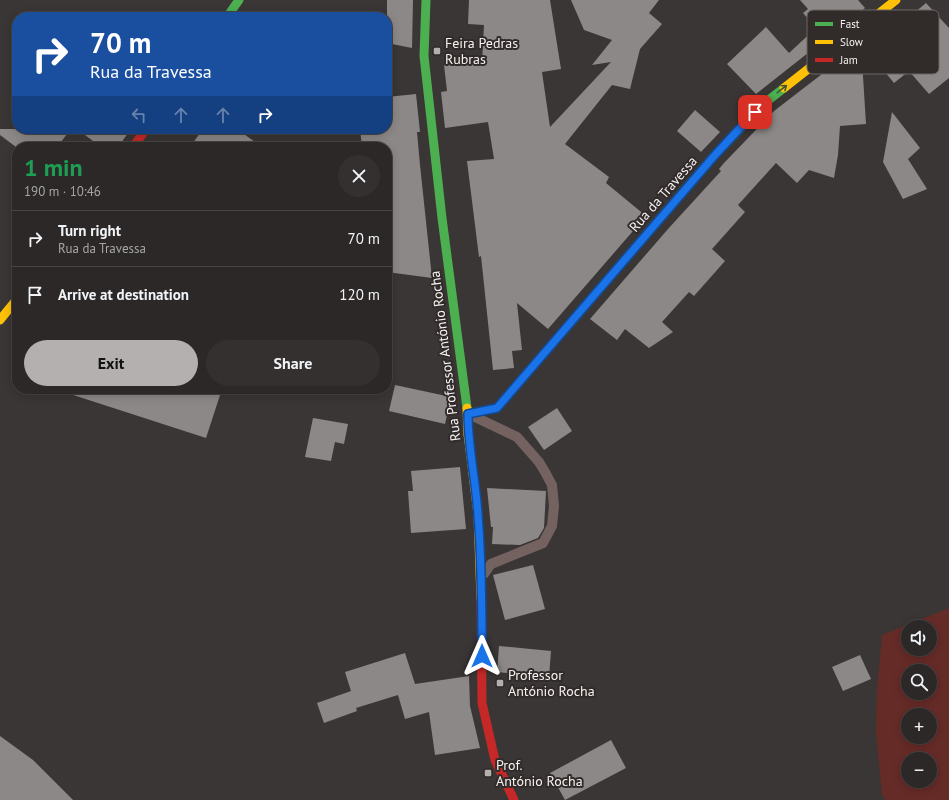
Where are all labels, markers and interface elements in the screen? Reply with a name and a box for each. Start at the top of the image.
legend [807,10,939,74]
text: Fast [840,17,860,31]
text: 70 m [90,24,151,61]
icon: right [24,28,76,80]
place label: Feira Pedras Rubras [445,34,518,68]
text: Slow [840,35,863,49]
marker: Feira Pedras Rubras [432,46,442,56]
text: Jam [839,53,858,67]
text: Rua da Travessa [90,60,212,83]
one-way arrow [777,84,788,93]
pin [738,95,772,129]
icon: arrive [744,101,766,123]
icon: left [128,104,150,126]
icon: ahead [170,104,192,126]
icon: ahead [212,104,234,126]
icon: right [254,104,276,126]
text: 1 min [24,152,83,183]
street label: Rua da Travessa [625,152,701,236]
button: close [338,155,380,197]
text: 190 m · 10:46 [24,183,101,200]
text: Turn right [58,221,121,240]
icon: right [24,228,46,250]
text: 70 m [347,229,380,248]
text: Rua da Travessa [58,240,146,257]
street label: Rua Professor António Rocha [426,270,464,442]
icon: arrive [24,284,46,306]
text: Arrive at destination [58,285,189,304]
text: 120 m [339,285,380,304]
button: Exit [24,340,198,386]
button: Share [206,340,380,386]
map controls [901,620,937,788]
button: sound [901,620,937,656]
position arrow [461,635,503,677]
button: search [901,664,937,700]
place label: Professor António Rocha [508,666,595,700]
marker: Professor António Rocha [495,678,505,688]
button: + [901,708,937,744]
button: − [901,752,937,788]
place label: Prof. António Rocha [496,756,583,790]
marker: Prof. António Rocha [483,768,493,778]

